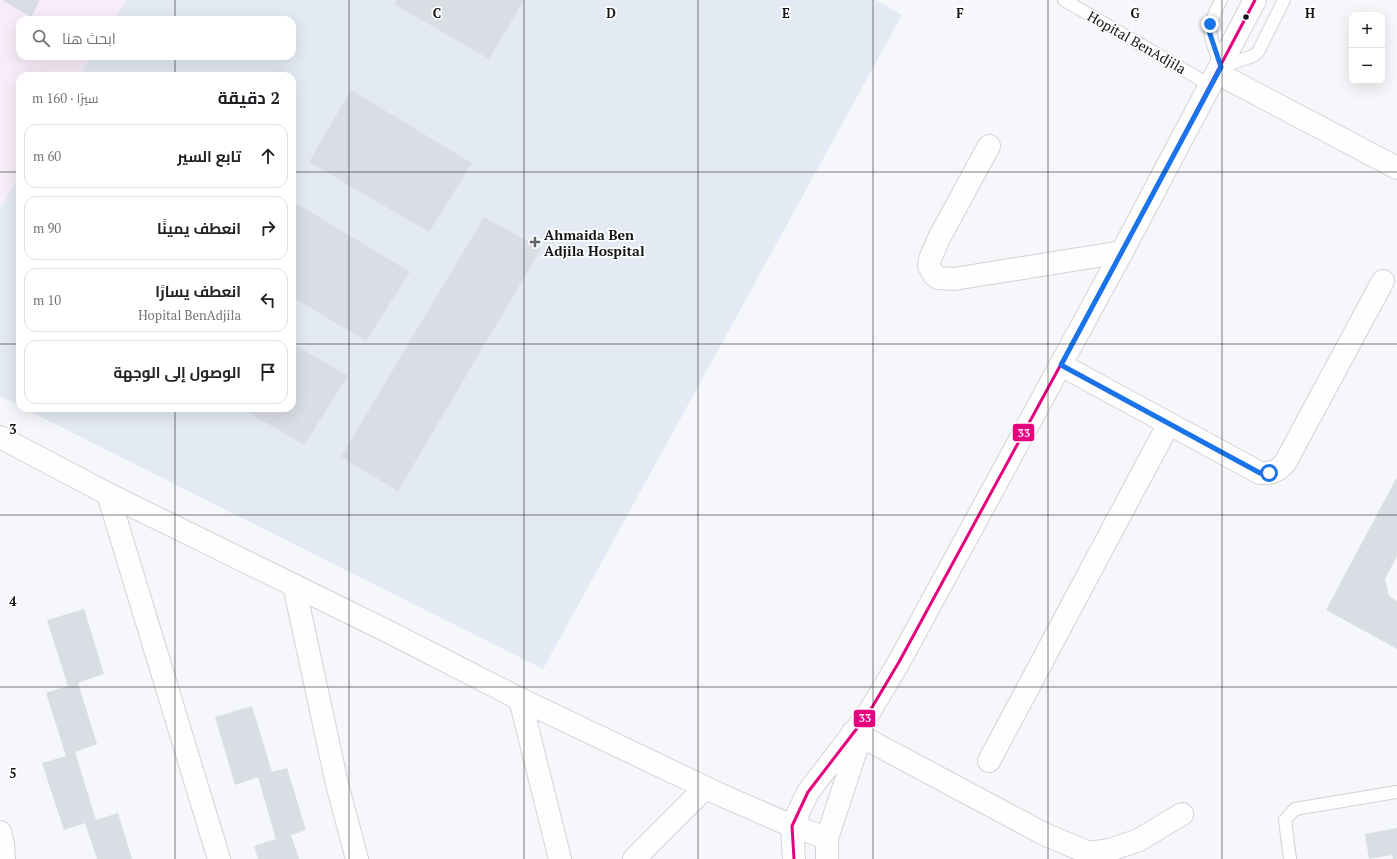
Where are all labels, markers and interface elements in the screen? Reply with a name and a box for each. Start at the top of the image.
text: C [433,4,441,22]
text: D [606,4,616,22]
text: E [782,4,790,22]
text: F [956,4,964,22]
text: G [1130,4,1140,22]
text: H [1305,4,1315,22]
street label: Hopital BenAdjila [1084,6,1190,78]
unlabelled marker [1241,12,1251,22]
map controls [1349,12,1385,84]
button: + [1349,12,1385,48]
route end [1201,15,1219,33]
search box [16,16,296,60]
icon: search [30,27,52,49]
text: ابحث هنا [62,28,116,48]
button: − [1349,48,1385,84]
text: 2 دقيقة [218,86,280,109]
text: سيرًا · 160 m [32,89,99,107]
icon: ahead [257,145,279,167]
text: تابع السير [177,146,241,166]
text: 60 m [33,147,61,165]
icon: right [257,217,279,239]
text: انعطف يمينًا [157,218,241,238]
text: 90 m [33,219,61,237]
place label: Ahmaida Ben Adjila Hospital [544,225,645,260]
marker: Ahmaida Ben Adjila Hospital [529,236,541,248]
text: انعطف يسارًا [155,281,241,301]
icon: left [257,289,279,311]
text: 10 m [33,291,61,309]
text: Hopital BenAdjila [138,306,241,324]
icon: arrive [257,361,279,383]
text: الوصول إلى الوجهة [113,362,241,382]
text: 3 [9,420,17,438]
line badge: 33 [1012,423,1035,442]
text: 33 [1018,426,1030,440]
route start [1260,464,1278,482]
text: 4 [9,592,17,610]
line badge: 33 [853,709,876,728]
text: 33 [859,711,871,725]
text: 5 [9,764,17,782]

